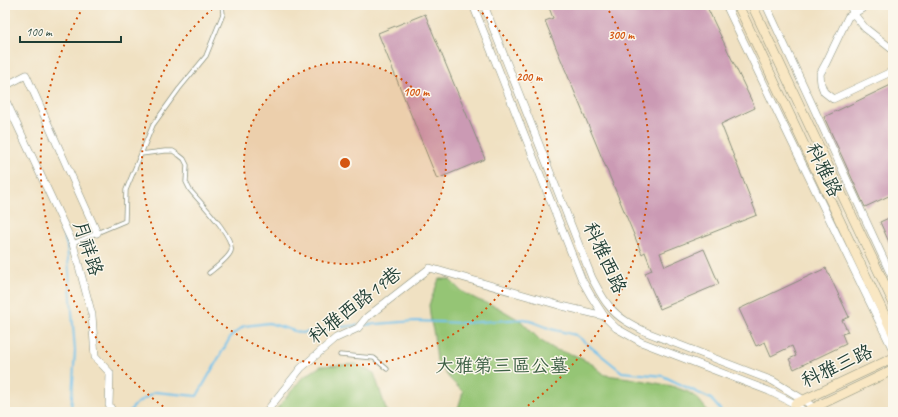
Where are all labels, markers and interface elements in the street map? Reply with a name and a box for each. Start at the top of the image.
scale bar [20,18,121,44]
text: 100 m [26,24,53,40]
text: 300 m [608,27,635,43]
text: 200 m [516,69,543,85]
text: 100 m [403,84,430,100]
street label: 科雅路 [801,139,847,201]
centre of rings [338,156,352,170]
street label: 月祥路 [68,217,108,279]
street label: 科雅西路 [578,218,632,298]
street label: 科雅西路19巷 [303,261,407,349]
street label: 科雅三路 [797,339,877,393]
park label: 大雅第三區公墓 [435,354,569,378]

